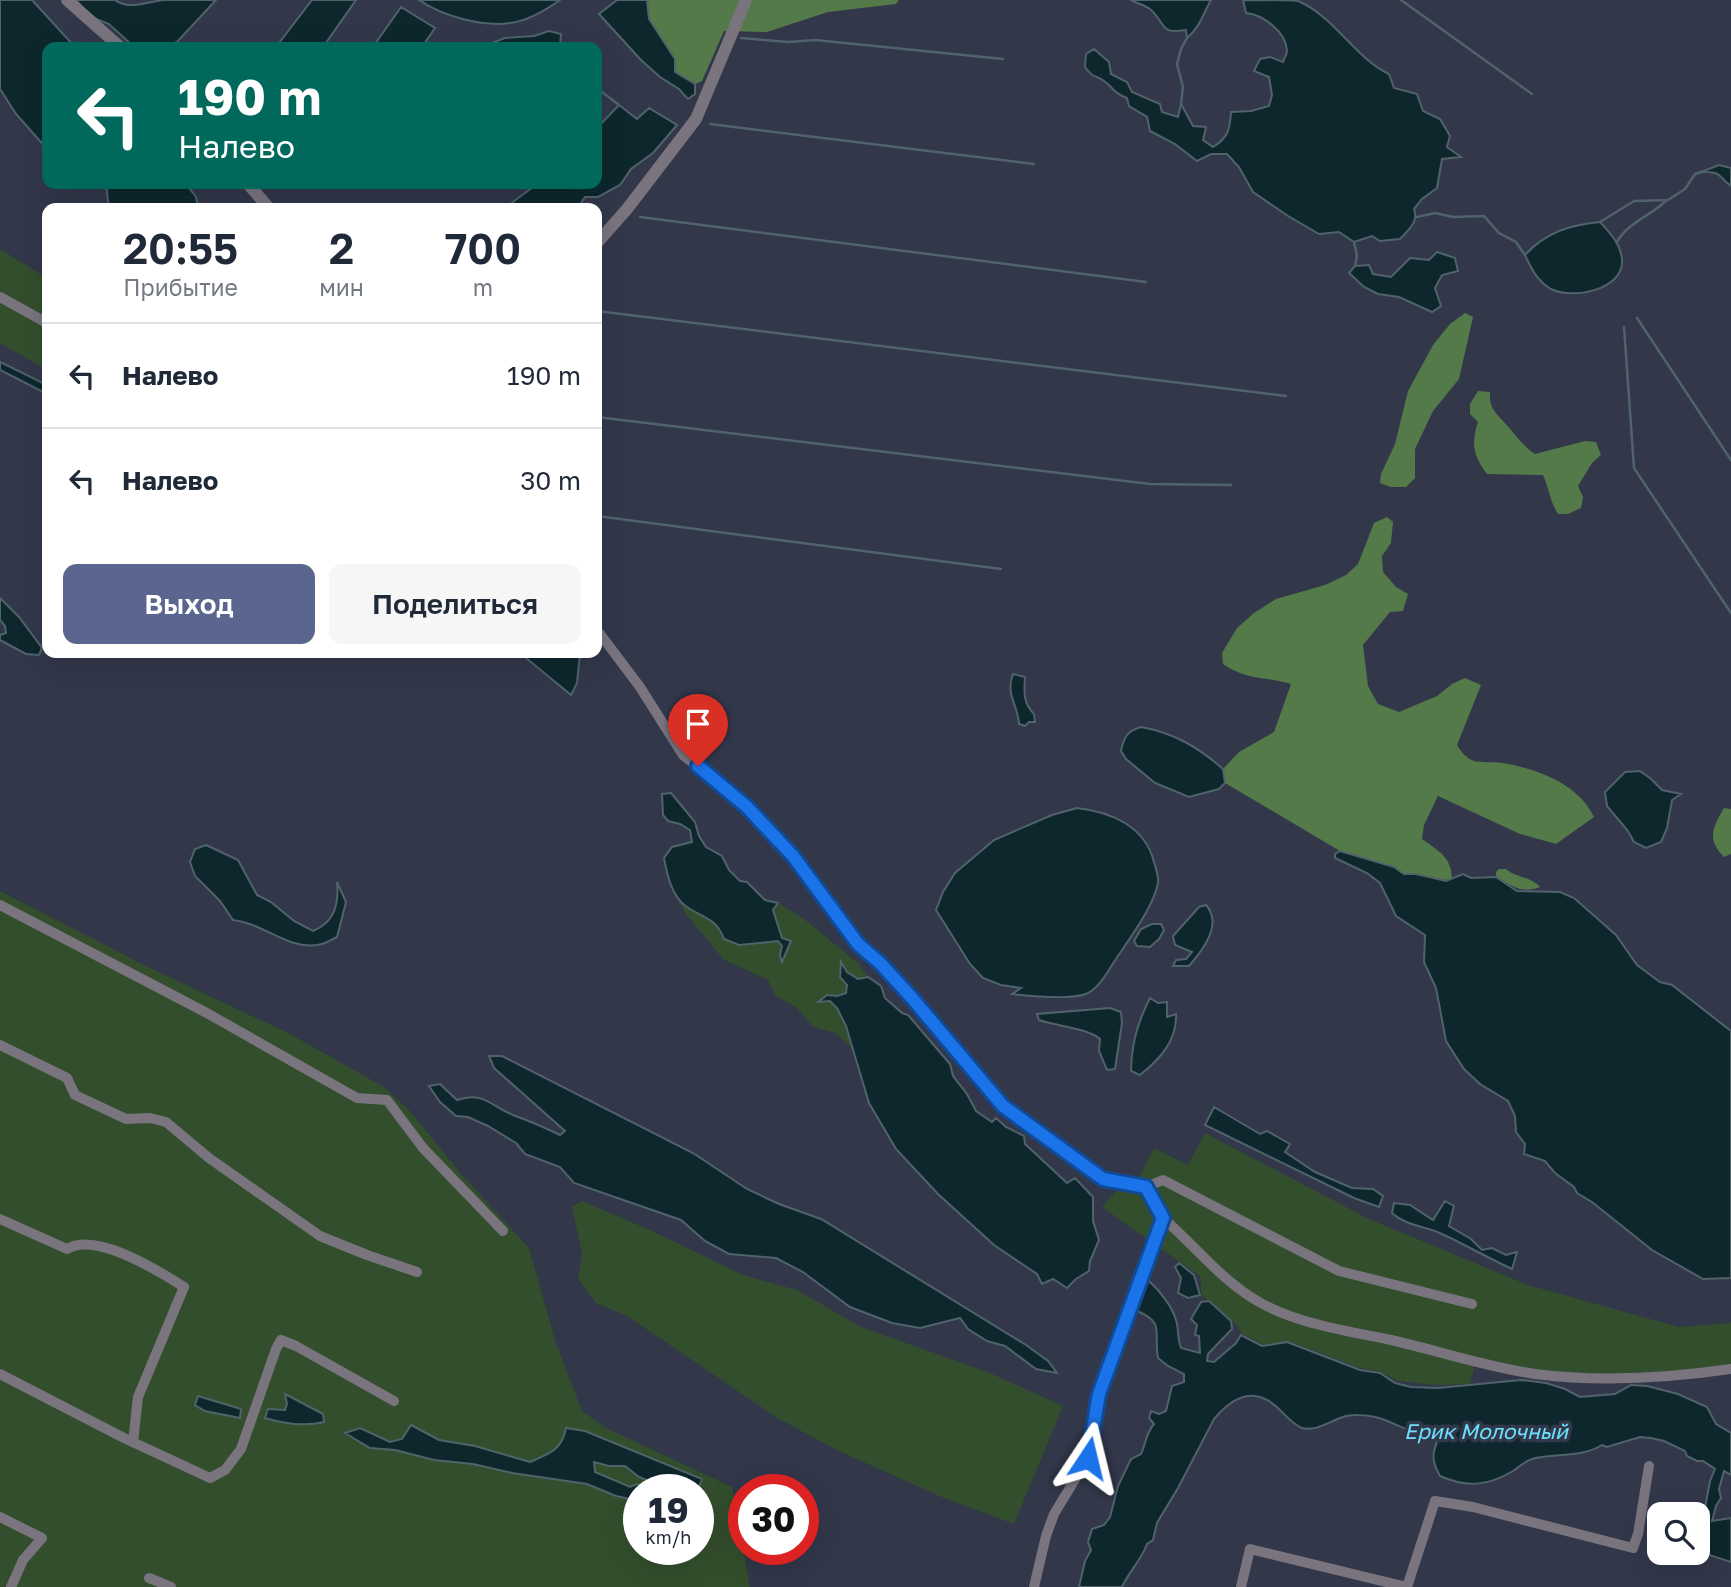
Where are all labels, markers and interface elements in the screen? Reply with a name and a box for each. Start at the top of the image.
text: 190 m [178,67,321,126]
icon: left [63,70,154,161]
text: Налево [178,127,295,165]
text: 20:55 [123,223,238,273]
text: 2 [329,223,354,273]
text: 700 [445,223,521,273]
text: Прибытие [123,273,238,301]
text: мин [319,273,364,301]
text: m [473,273,493,301]
icon: left [63,357,101,395]
text: Налево [122,360,218,391]
text: 190 m [507,360,581,391]
icon: left [63,462,101,500]
text: Налево [122,465,218,496]
text: 30 m [520,465,581,496]
button: Выход [63,564,315,644]
button: Поделиться [329,564,581,644]
pin [668,694,728,766]
icon: arrive [679,705,717,743]
water label: Ерик Молочный [1404,1418,1569,1444]
position arrow [1051,1421,1125,1495]
speed limit sign: 30 [728,1474,819,1565]
text: 19 [648,1489,689,1531]
map controls [1647,1502,1710,1565]
button: search [1647,1502,1710,1565]
text: km/h [646,1526,691,1548]

